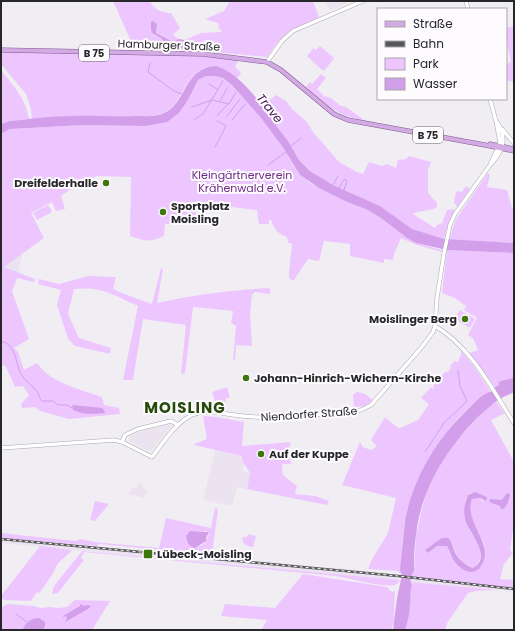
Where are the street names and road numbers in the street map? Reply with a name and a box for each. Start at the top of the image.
street label: Hamburger Straße [117,35,221,55]
road number: B 75 [79,45,109,61]
road number: B 75 [413,127,443,143]
street label: Niendorfer Straße [260,403,358,425]

